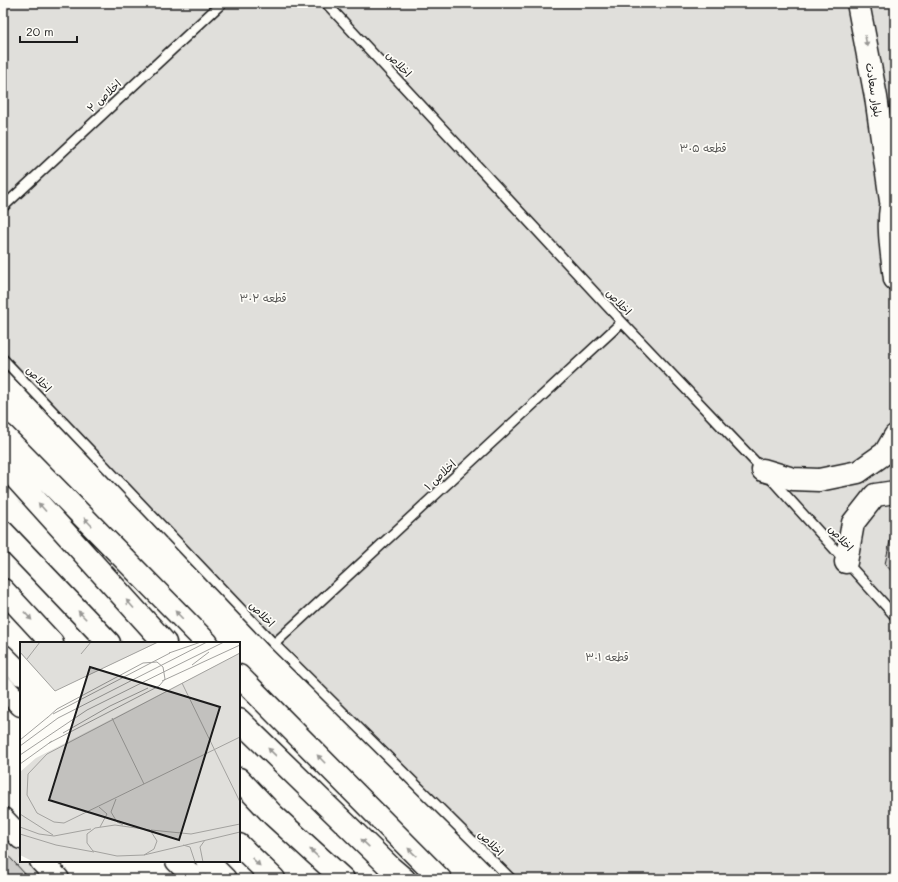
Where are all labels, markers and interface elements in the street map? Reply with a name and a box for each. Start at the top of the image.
scale bar [20,18,77,44]
text: 20 m [26,23,54,39]
one-way arrow [863,35,869,47]
street label: اخلاص [383,47,415,80]
street label: بلوار سعادت [862,62,886,118]
street label: اخلاص ۲ [83,76,124,115]
park label: قطعه ۳۰۵ [679,140,727,155]
street label: اخلاص [603,285,635,318]
park label: قطعه ۳۰۲ [240,290,286,305]
street label: اخلاص [23,362,55,395]
street label: اخلاص ۱ [421,456,459,493]
one-way arrow [38,502,47,512]
one-way arrow [83,517,93,527]
street label: اخلاص [826,521,857,554]
street label: اخلاص [246,597,278,630]
one-way arrow [125,598,134,609]
one-way arrow [77,610,87,620]
one-way arrow [175,610,184,620]
one-way arrow [23,611,32,621]
inset map [20,642,240,862]
park label: قطعه ۳۰۱ [585,649,629,664]
one-way arrow [267,747,277,757]
one-way arrow [316,754,326,764]
street label: اخلاص [475,826,508,859]
one-way arrow [360,838,370,848]
one-way arrow [407,847,417,857]
one-way arrow [309,848,320,857]
one-way arrow [252,857,261,866]

